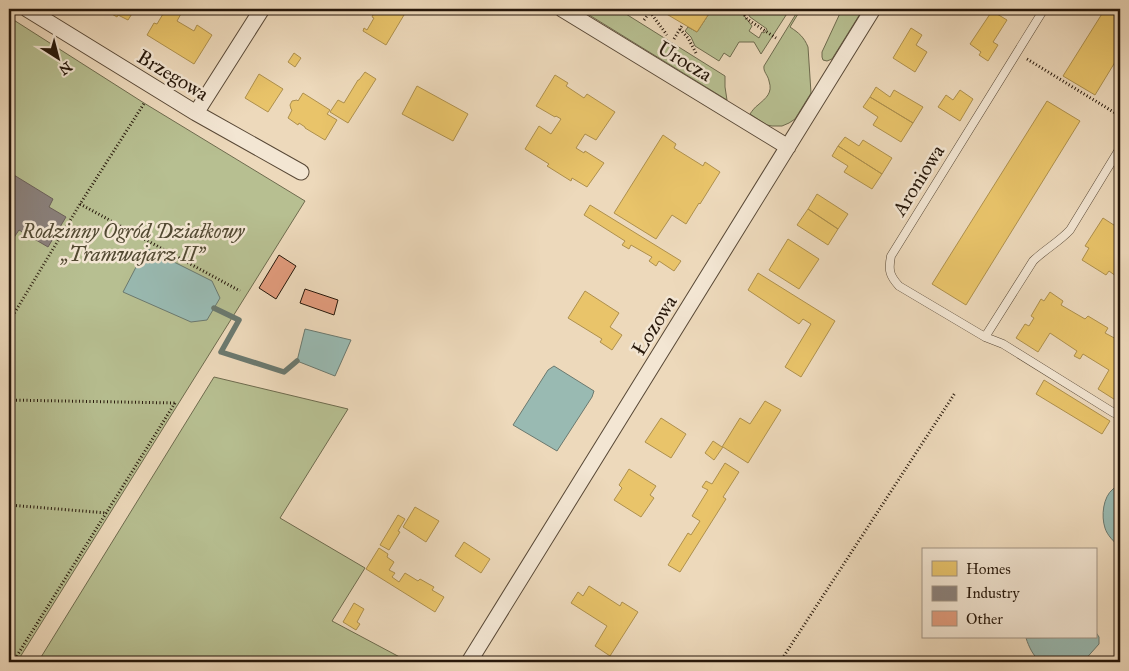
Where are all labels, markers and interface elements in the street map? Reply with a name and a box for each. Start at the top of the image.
north arrow [32,32,82,82]
street label: Urocza [653,36,717,87]
street label: Brzegowa [132,44,214,107]
text: N [55,58,75,79]
street label: Aroniowa [886,140,949,221]
park label: Rodzinny Ogród Działkowy „Tramwajarz II” [21,219,246,266]
street label: Łozowa [626,290,682,359]
legend [922,548,1096,638]
text: Homes [966,560,1011,578]
text: Industry [966,584,1020,602]
text: Other [966,610,1003,628]

